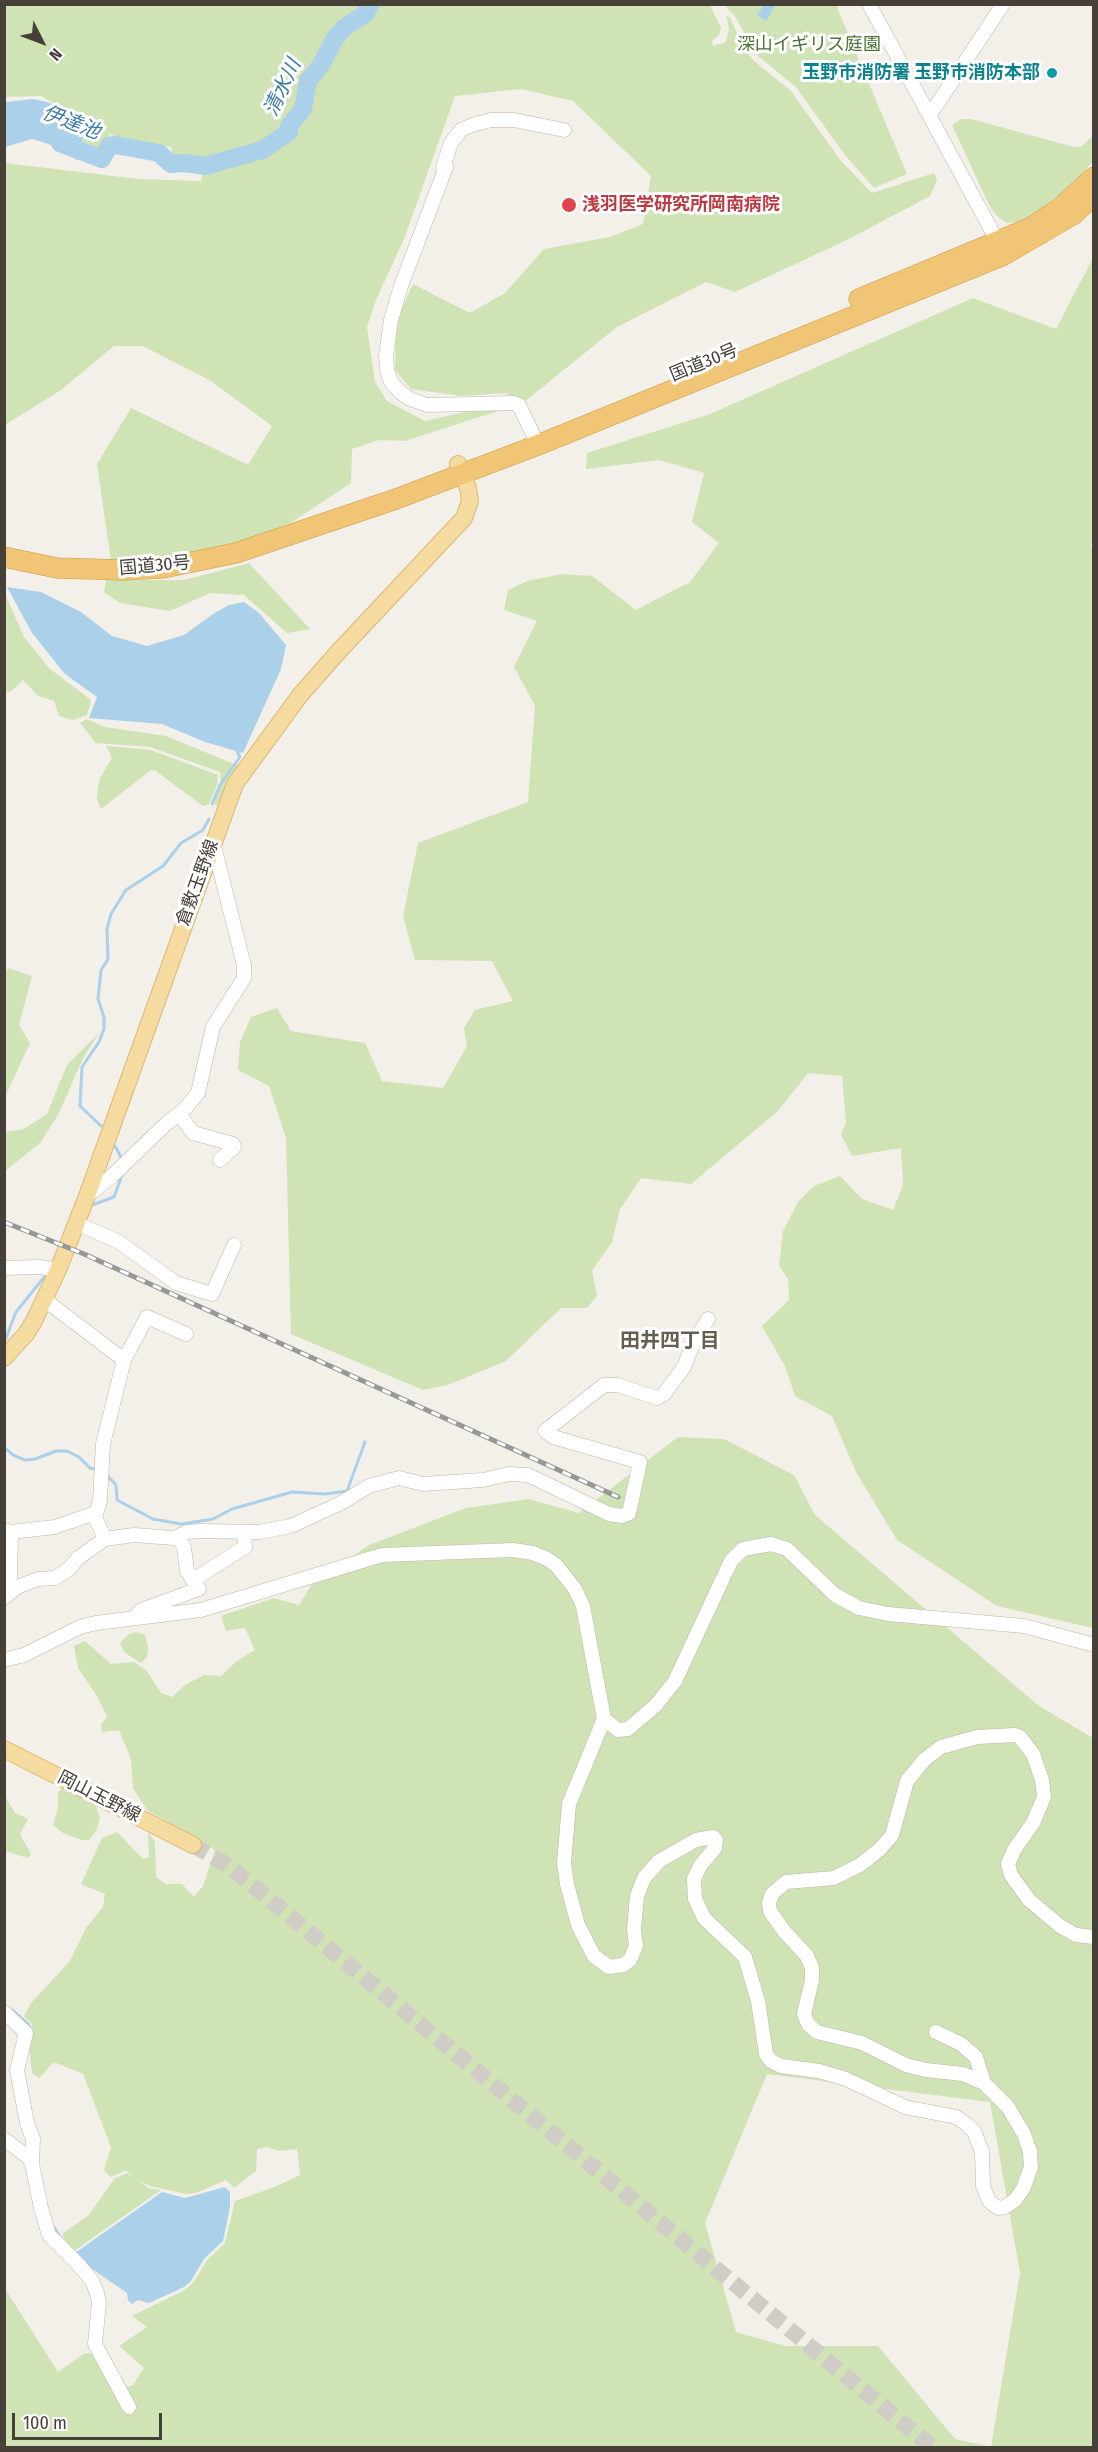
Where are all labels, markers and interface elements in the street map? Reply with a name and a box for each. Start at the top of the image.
north arrow [12,12,72,72]
park label: 深山イギリス庭園 [737,34,881,56]
text: N [45,44,66,64]
water label: 清水川 [259,56,307,120]
place label: 玉野市消防署 玉野市消防本部 [802,62,1040,84]
marker: 玉野市消防署 玉野市消防本部 [1045,66,1059,80]
water label: 伊達池 [39,101,103,145]
place label: 浅羽医学研究所岡南病院 [582,194,780,216]
marker: 浅羽医学研究所岡南病院 [560,196,578,214]
street label: 国道30号 [667,340,741,386]
street label: 国道30号 [118,552,192,580]
street label: 倉敷玉野線 [172,837,224,929]
district label: 田井四丁目 [620,1329,720,1353]
street label: 岡山玉野線 [54,1767,144,1827]
scale bar [15,2401,165,2439]
text: 100 m [23,2412,67,2434]

